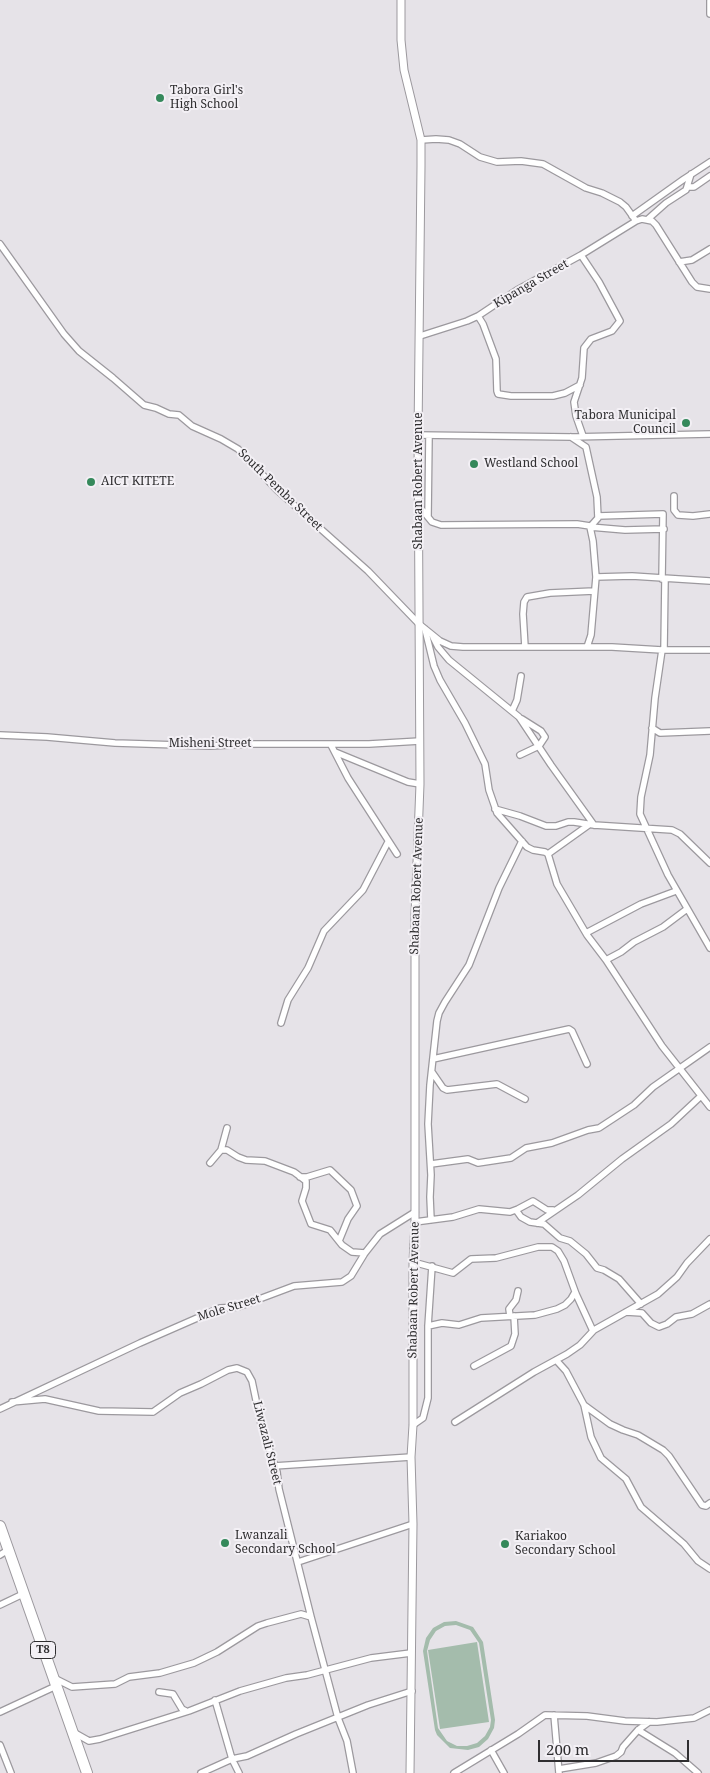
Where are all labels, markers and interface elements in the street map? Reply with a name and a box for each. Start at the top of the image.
place label: Tabora Girl's High School [170,84,243,112]
marker: Tabora Girl's High School [154,92,166,104]
street label: Kipanga Street [491,257,571,311]
place label: Tabora Municipal Council [575,409,676,437]
street label: Shabaan Robert Avenue [412,412,426,550]
marker: Tabora Municipal Council [680,417,692,429]
street label: South Pemba Street [235,446,325,534]
place label: Westland School [484,457,578,471]
marker: Westland School [468,458,480,470]
place label: AICT KITETE [101,475,174,489]
marker: AICT KITETE [85,476,97,488]
street label: Misheni Street [169,737,251,751]
street label: Shabaan Robert Avenue [407,817,427,955]
street label: Shabaan Robert Avenue [406,1221,422,1359]
street label: Mole Street [196,1292,262,1324]
street label: Liwazali Street [250,1400,284,1486]
place label: Lwanzali Secondary School [235,1529,336,1557]
place label: Kariakoo Secondary School [515,1530,616,1558]
marker: Lwanzali Secondary School [219,1537,231,1549]
marker: Kariakoo Secondary School [499,1538,511,1550]
road number: T8 [30,1642,56,1658]
scale bar [540,1730,691,1762]
text: 200 m [546,1739,589,1759]

